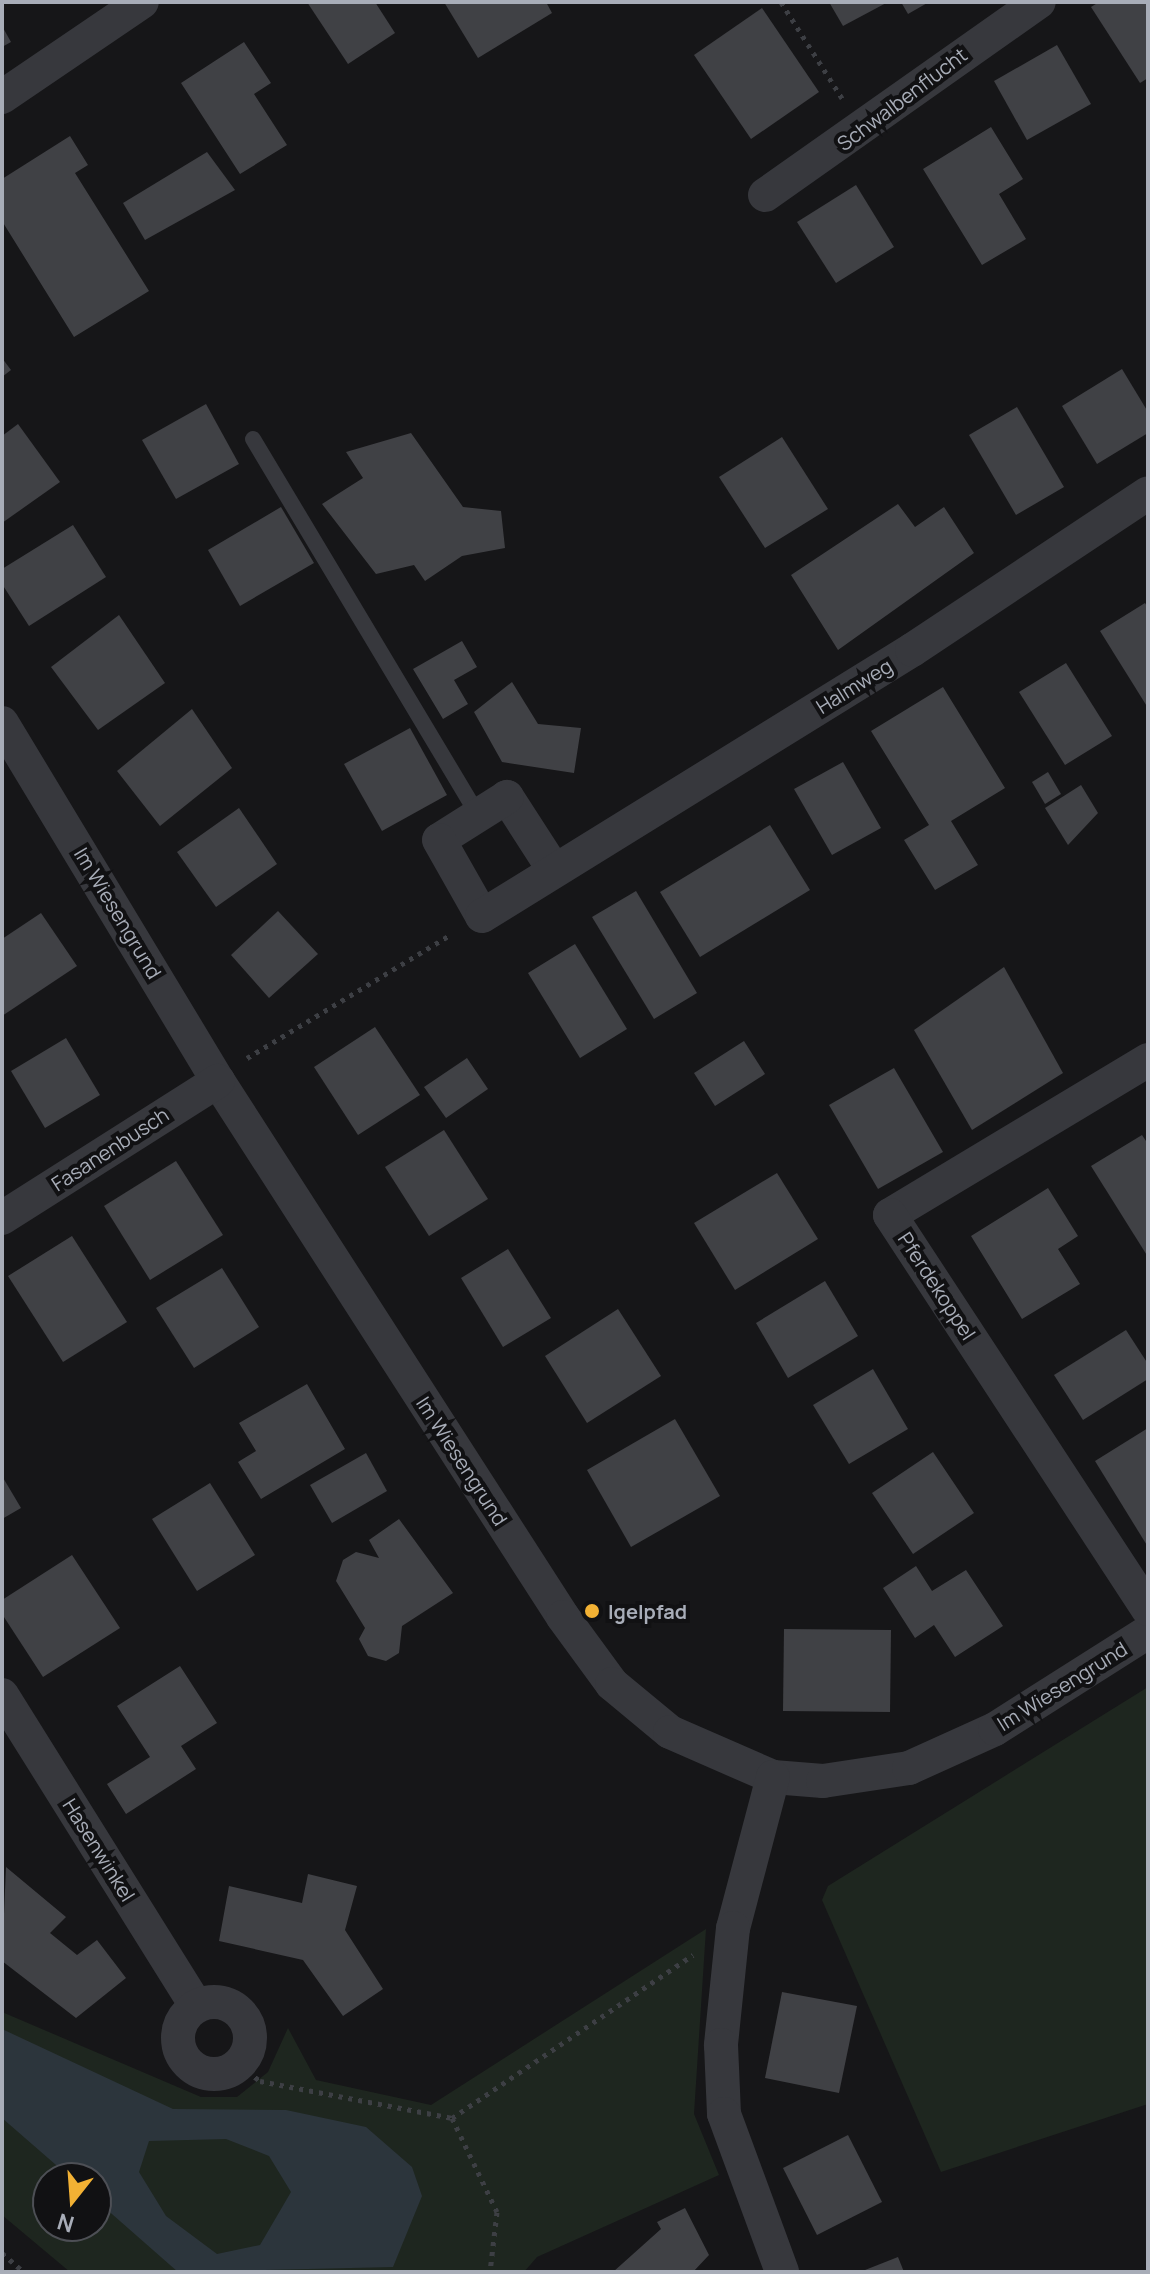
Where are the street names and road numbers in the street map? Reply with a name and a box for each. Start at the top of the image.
street label: Schwalbenflucht [832,42,972,156]
street label: Halmweg [812,653,896,719]
street label: Im Wiesengrund [69,843,167,983]
street label: Fasanenbusch [47,1102,173,1196]
street label: Pferdekoppel [893,1228,981,1344]
street label: Im Wiesengrund [411,1392,513,1530]
street label: Im Wiesengrund [993,1636,1131,1736]
street label: Hasenwinkel [58,1794,140,1906]

